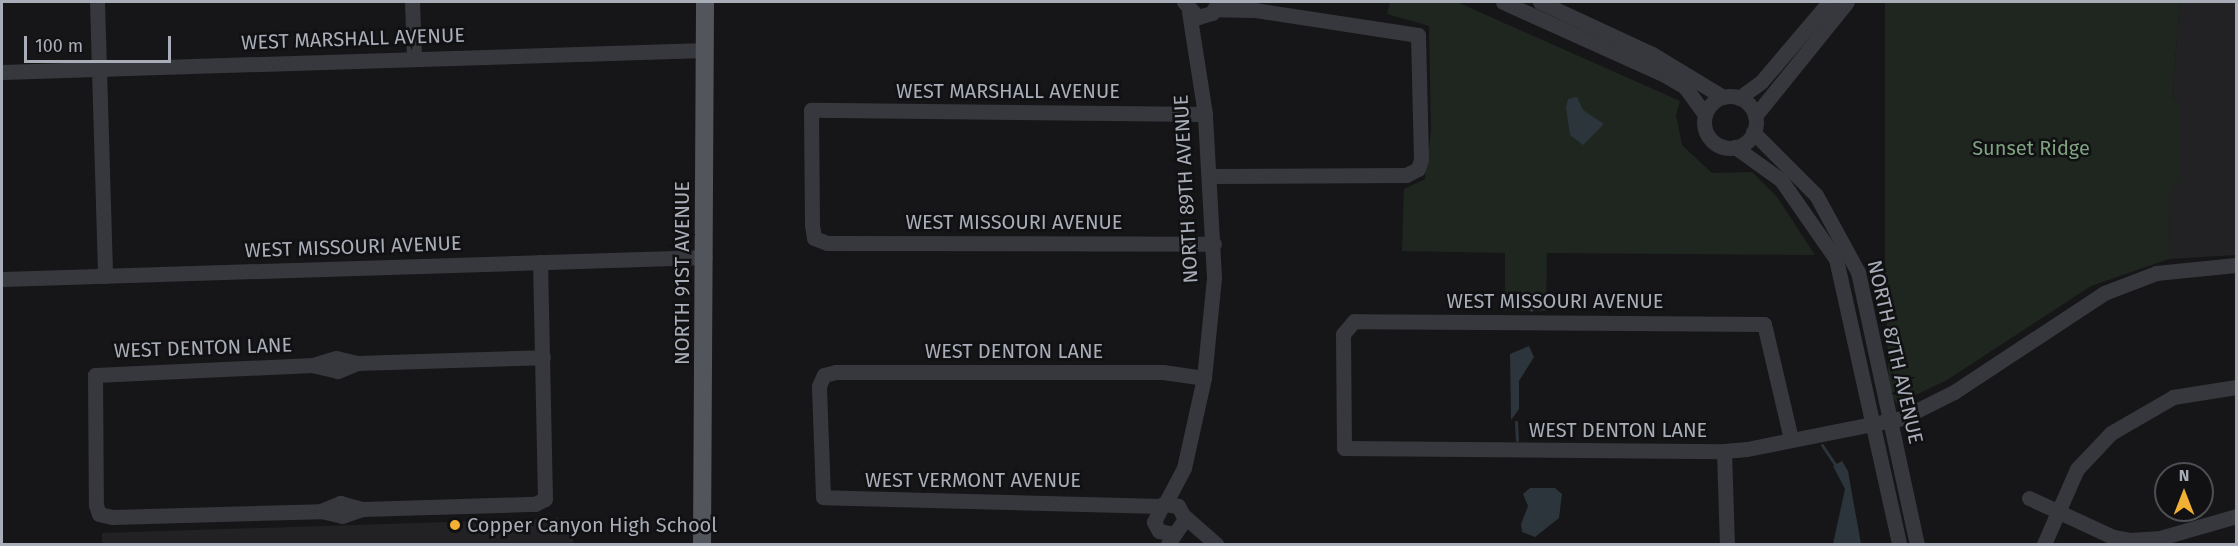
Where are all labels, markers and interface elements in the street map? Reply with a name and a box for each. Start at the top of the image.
street label: WEST MARSHALL AVENUE [241,23,465,55]
scale bar [27,24,174,62]
text: 100 m [35,35,83,57]
street label: WEST MARSHALL AVENUE [896,79,1120,103]
street label: NORTH 89TH AVENUE [1169,94,1203,284]
park label: Sunset Ridge [1972,136,2090,160]
street label: NORTH 91ST AVENUE [670,181,694,365]
street label: WEST MISSOURI AVENUE [905,210,1123,234]
street label: WEST MISSOURI AVENUE [244,231,462,263]
street label: NORTH 87TH AVENUE [1862,258,1928,446]
street label: WEST MISSOURI AVENUE [1446,289,1664,313]
street label: WEST DENTON LANE [113,333,293,363]
street label: WEST DENTON LANE [925,339,1103,363]
street label: WEST DENTON LANE [1529,418,1707,442]
north arrow [2154,462,2214,522]
text: N [2179,466,2189,485]
street label: WEST VERMONT AVENUE [865,468,1081,492]
place label: Copper Canyon High School [467,513,717,537]
marker: Copper Canyon High School [448,518,462,532]

